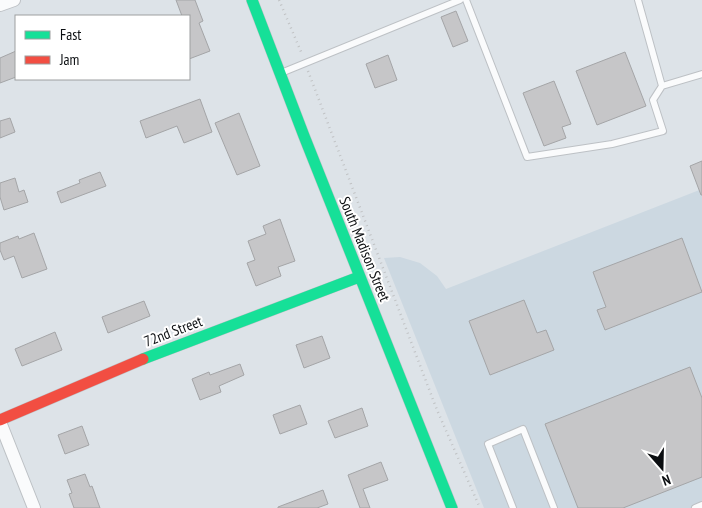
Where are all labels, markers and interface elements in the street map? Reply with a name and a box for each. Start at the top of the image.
legend [15,15,190,80]
text: Fast [60,25,81,44]
text: Jam [59,50,79,69]
street label: South Madison Street [335,194,395,304]
street label: 72nd Street [141,311,205,351]
north arrow [637,443,687,493]
text: N [660,470,673,490]

